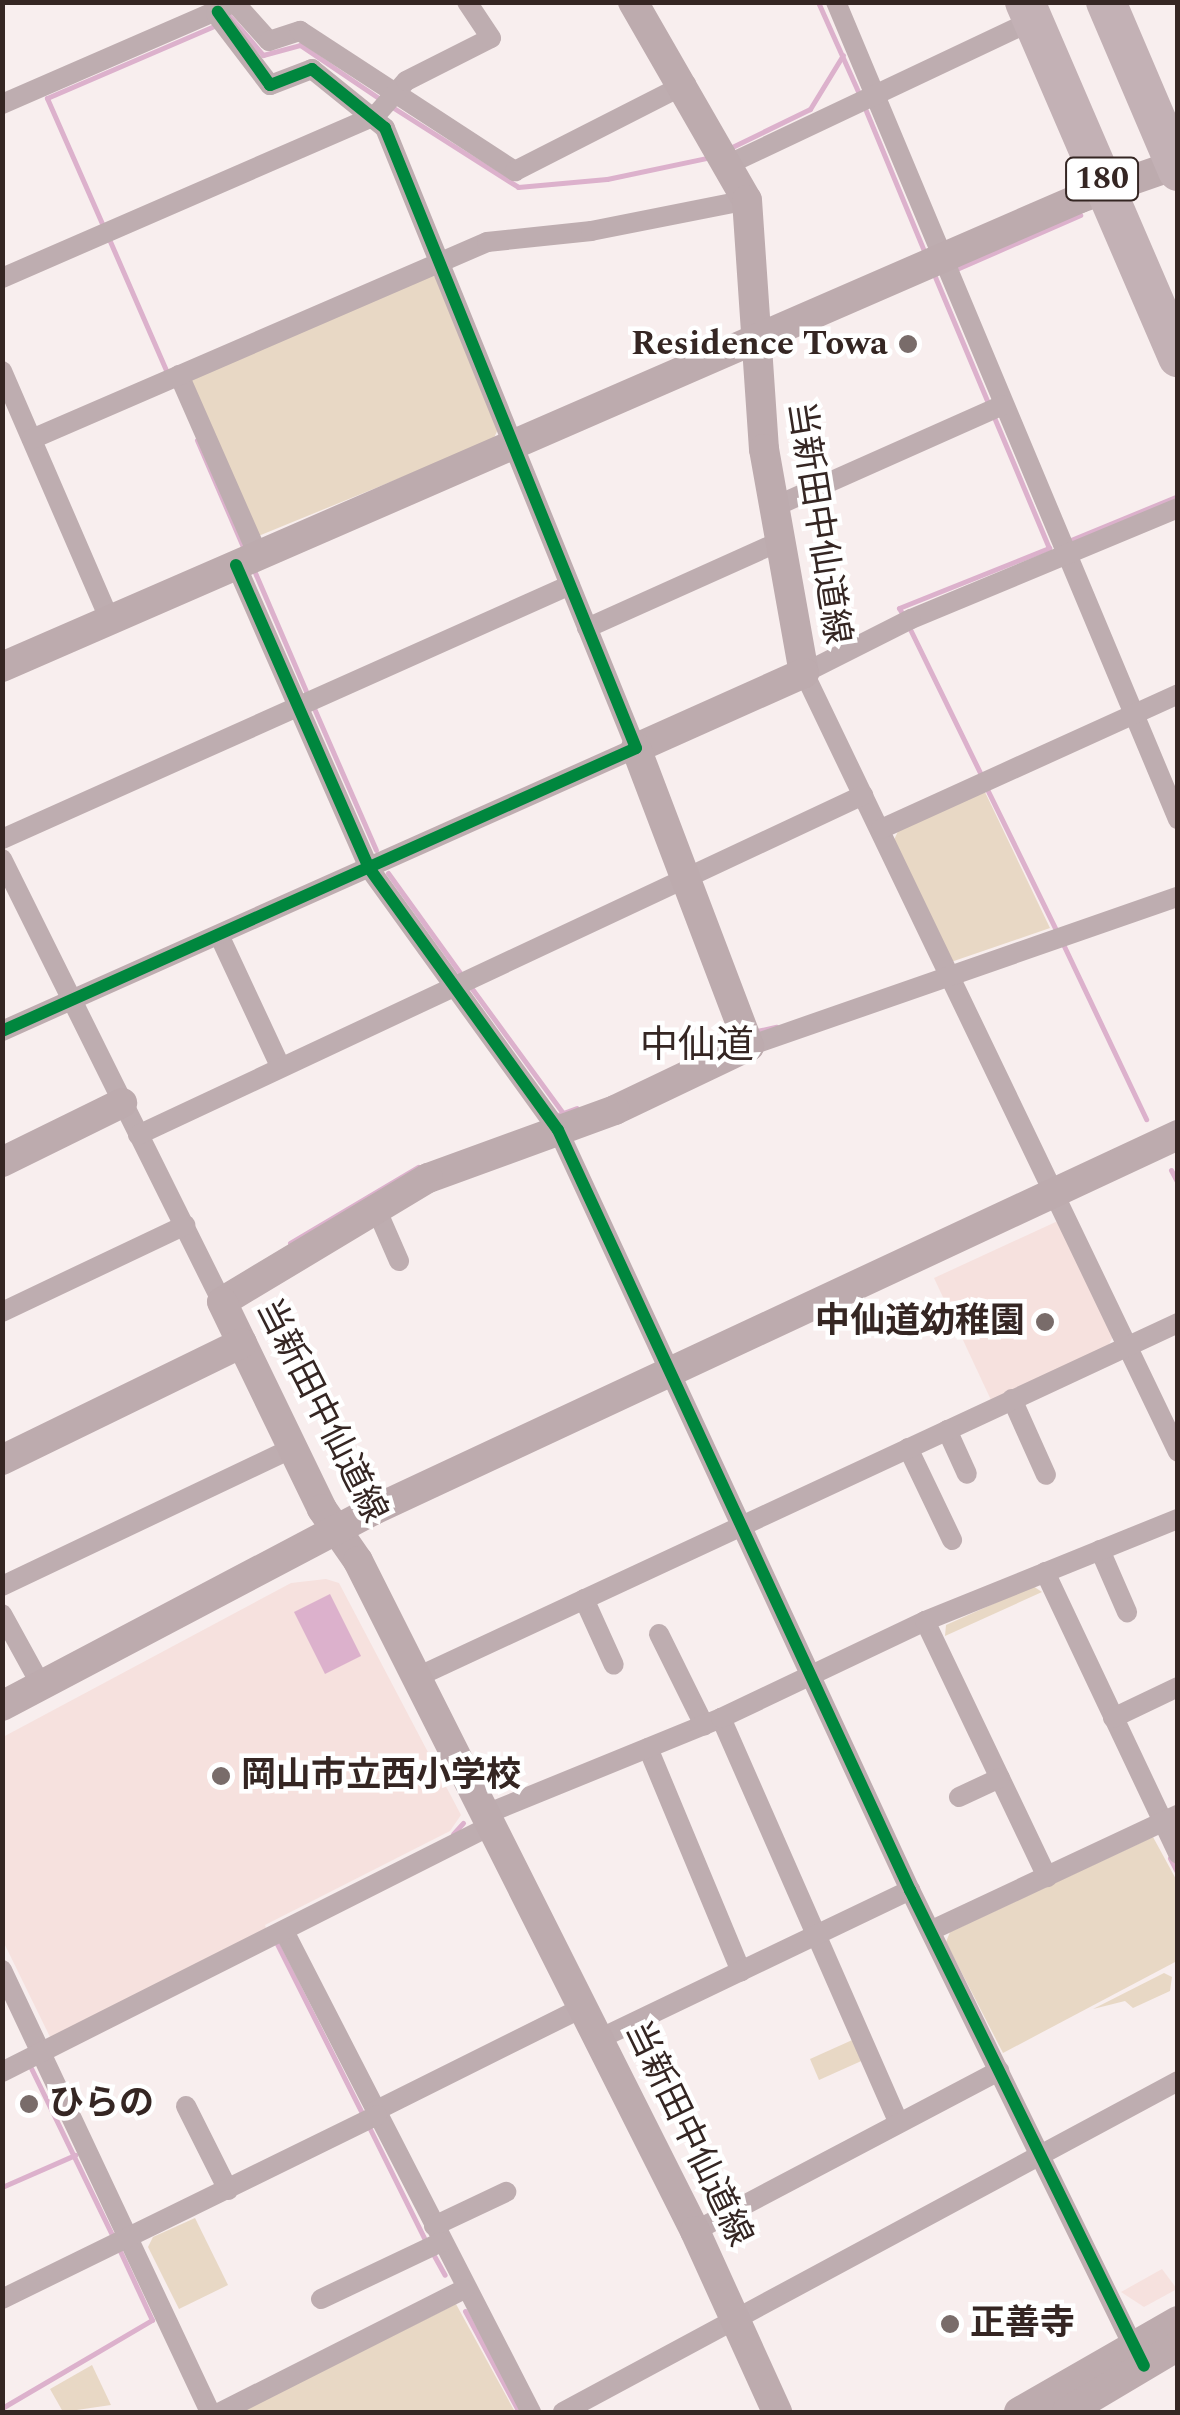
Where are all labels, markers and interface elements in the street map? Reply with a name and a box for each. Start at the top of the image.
road number: 180 [1064,152,1140,206]
place label: Residence Towa [631,323,888,365]
marker: Residence Towa [897,333,919,355]
street label: 当新田中仙道線 [778,399,858,647]
district label: 中仙道 [640,1024,754,1070]
street label: 当新田中仙道線 [247,1292,395,1530]
place label: 中仙道幼稚園 [815,1301,1025,1343]
marker: 中仙道幼稚園 [1034,1311,1056,1333]
place label: 岡山市立西小学校 [241,1755,521,1797]
marker: 岡山市立西小学校 [210,1765,232,1787]
street label: 当新田中仙道線 [615,2015,761,2253]
place label: ひらの [49,2083,154,2125]
marker: ひらの [18,2093,40,2115]
place label: 正善寺 [970,2303,1075,2345]
marker: 正善寺 [939,2313,961,2335]

